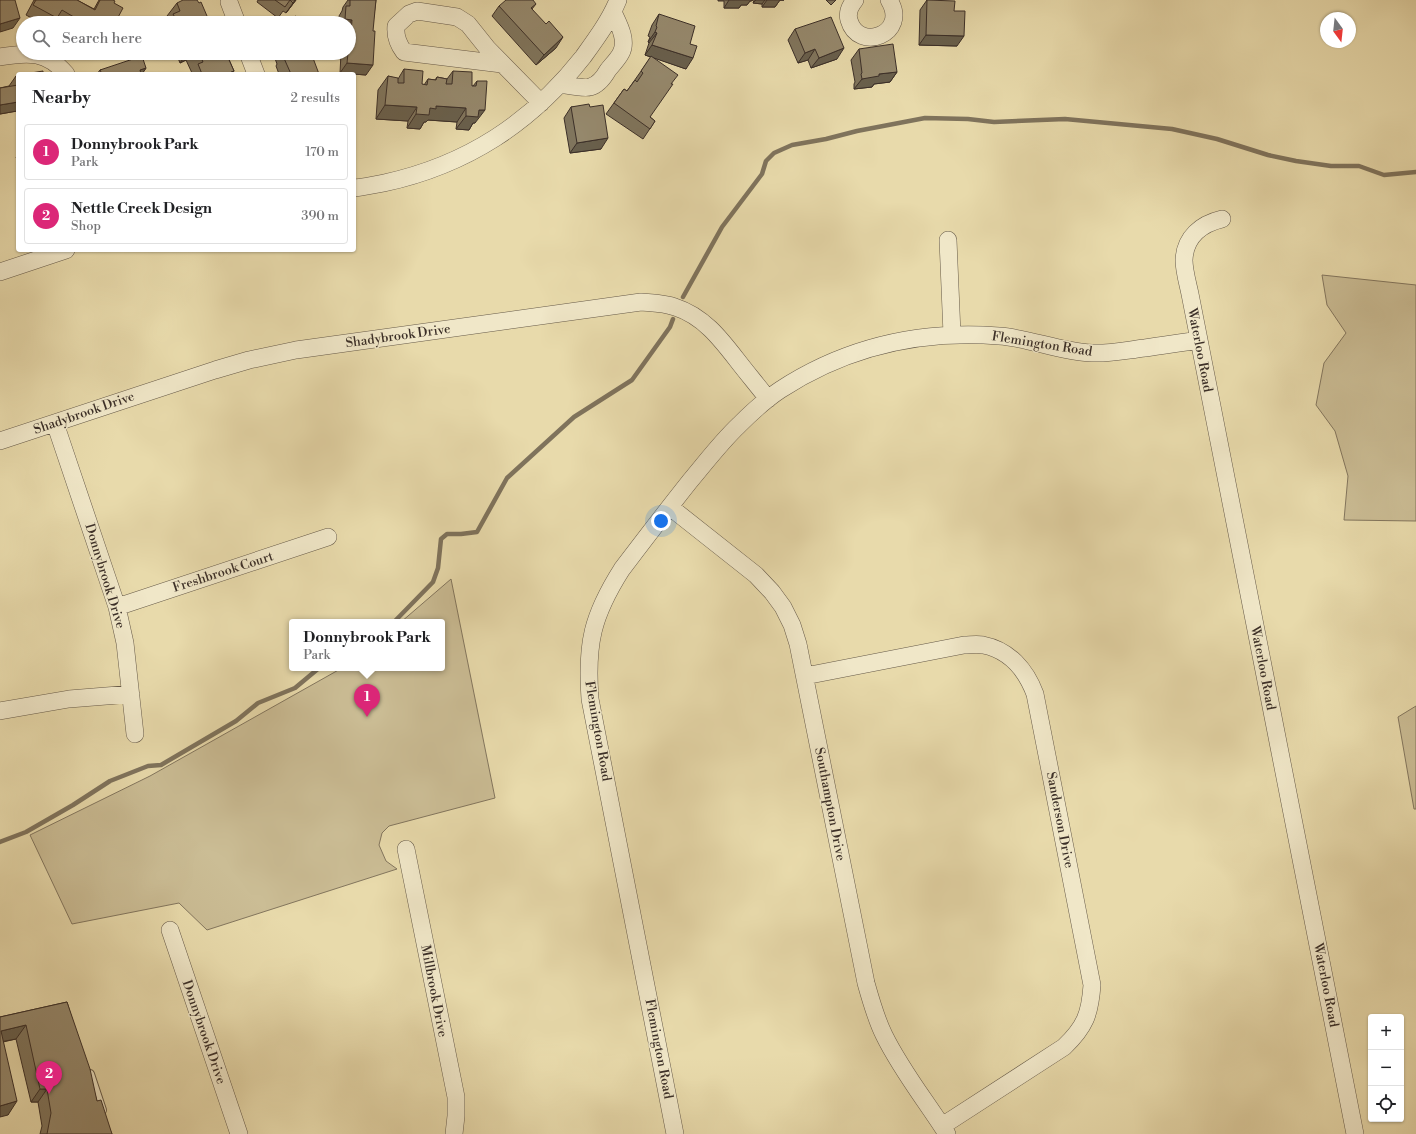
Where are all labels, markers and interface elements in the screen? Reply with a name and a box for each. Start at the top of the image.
north arrow [1320,12,1356,48]
search box [16,16,356,60]
icon: search [30,27,52,49]
text: Search here [62,29,142,48]
text: Nearby [32,87,91,109]
text: 2 results [291,90,340,106]
text: Donnybrook Park [71,135,199,154]
text: 1 [43,144,49,160]
text: 170 m [305,144,339,160]
text: Park [71,154,98,170]
text: Nettle Creek Design [71,199,212,218]
text: 2 [42,208,50,224]
text: 390 m [301,208,339,224]
text: Shop [71,218,101,234]
street label: Waterloo Road [1184,306,1216,394]
street label: Shadybrook Drive [345,321,452,351]
street label: Flemington Road [991,328,1094,360]
street label: Shadybrook Drive [31,388,137,438]
your location [651,511,671,531]
street label: Donnybrook Drive [81,521,129,631]
street label: Freshbrook Court [171,548,276,596]
popup [289,619,445,671]
street label: Waterloo Road [1247,624,1279,712]
text: Donnybrook Park [303,628,431,647]
text: Park [303,647,330,663]
street label: Flemington Road [581,680,615,783]
pin: 1 [354,684,380,717]
street label: Southampton Drive [811,746,849,863]
street label: Sanderson Drive [1043,770,1077,870]
street label: Waterloo Road [1310,941,1342,1029]
street label: Millbrook Drive [417,944,451,1039]
street label: Donnybrook Drive [179,978,229,1087]
street label: Flemington Road [641,998,677,1101]
map controls [1368,1014,1404,1122]
button: + [1368,1014,1404,1050]
button: − [1368,1050,1404,1086]
pin: 2 [36,1061,62,1094]
button: locate [1368,1086,1404,1122]

